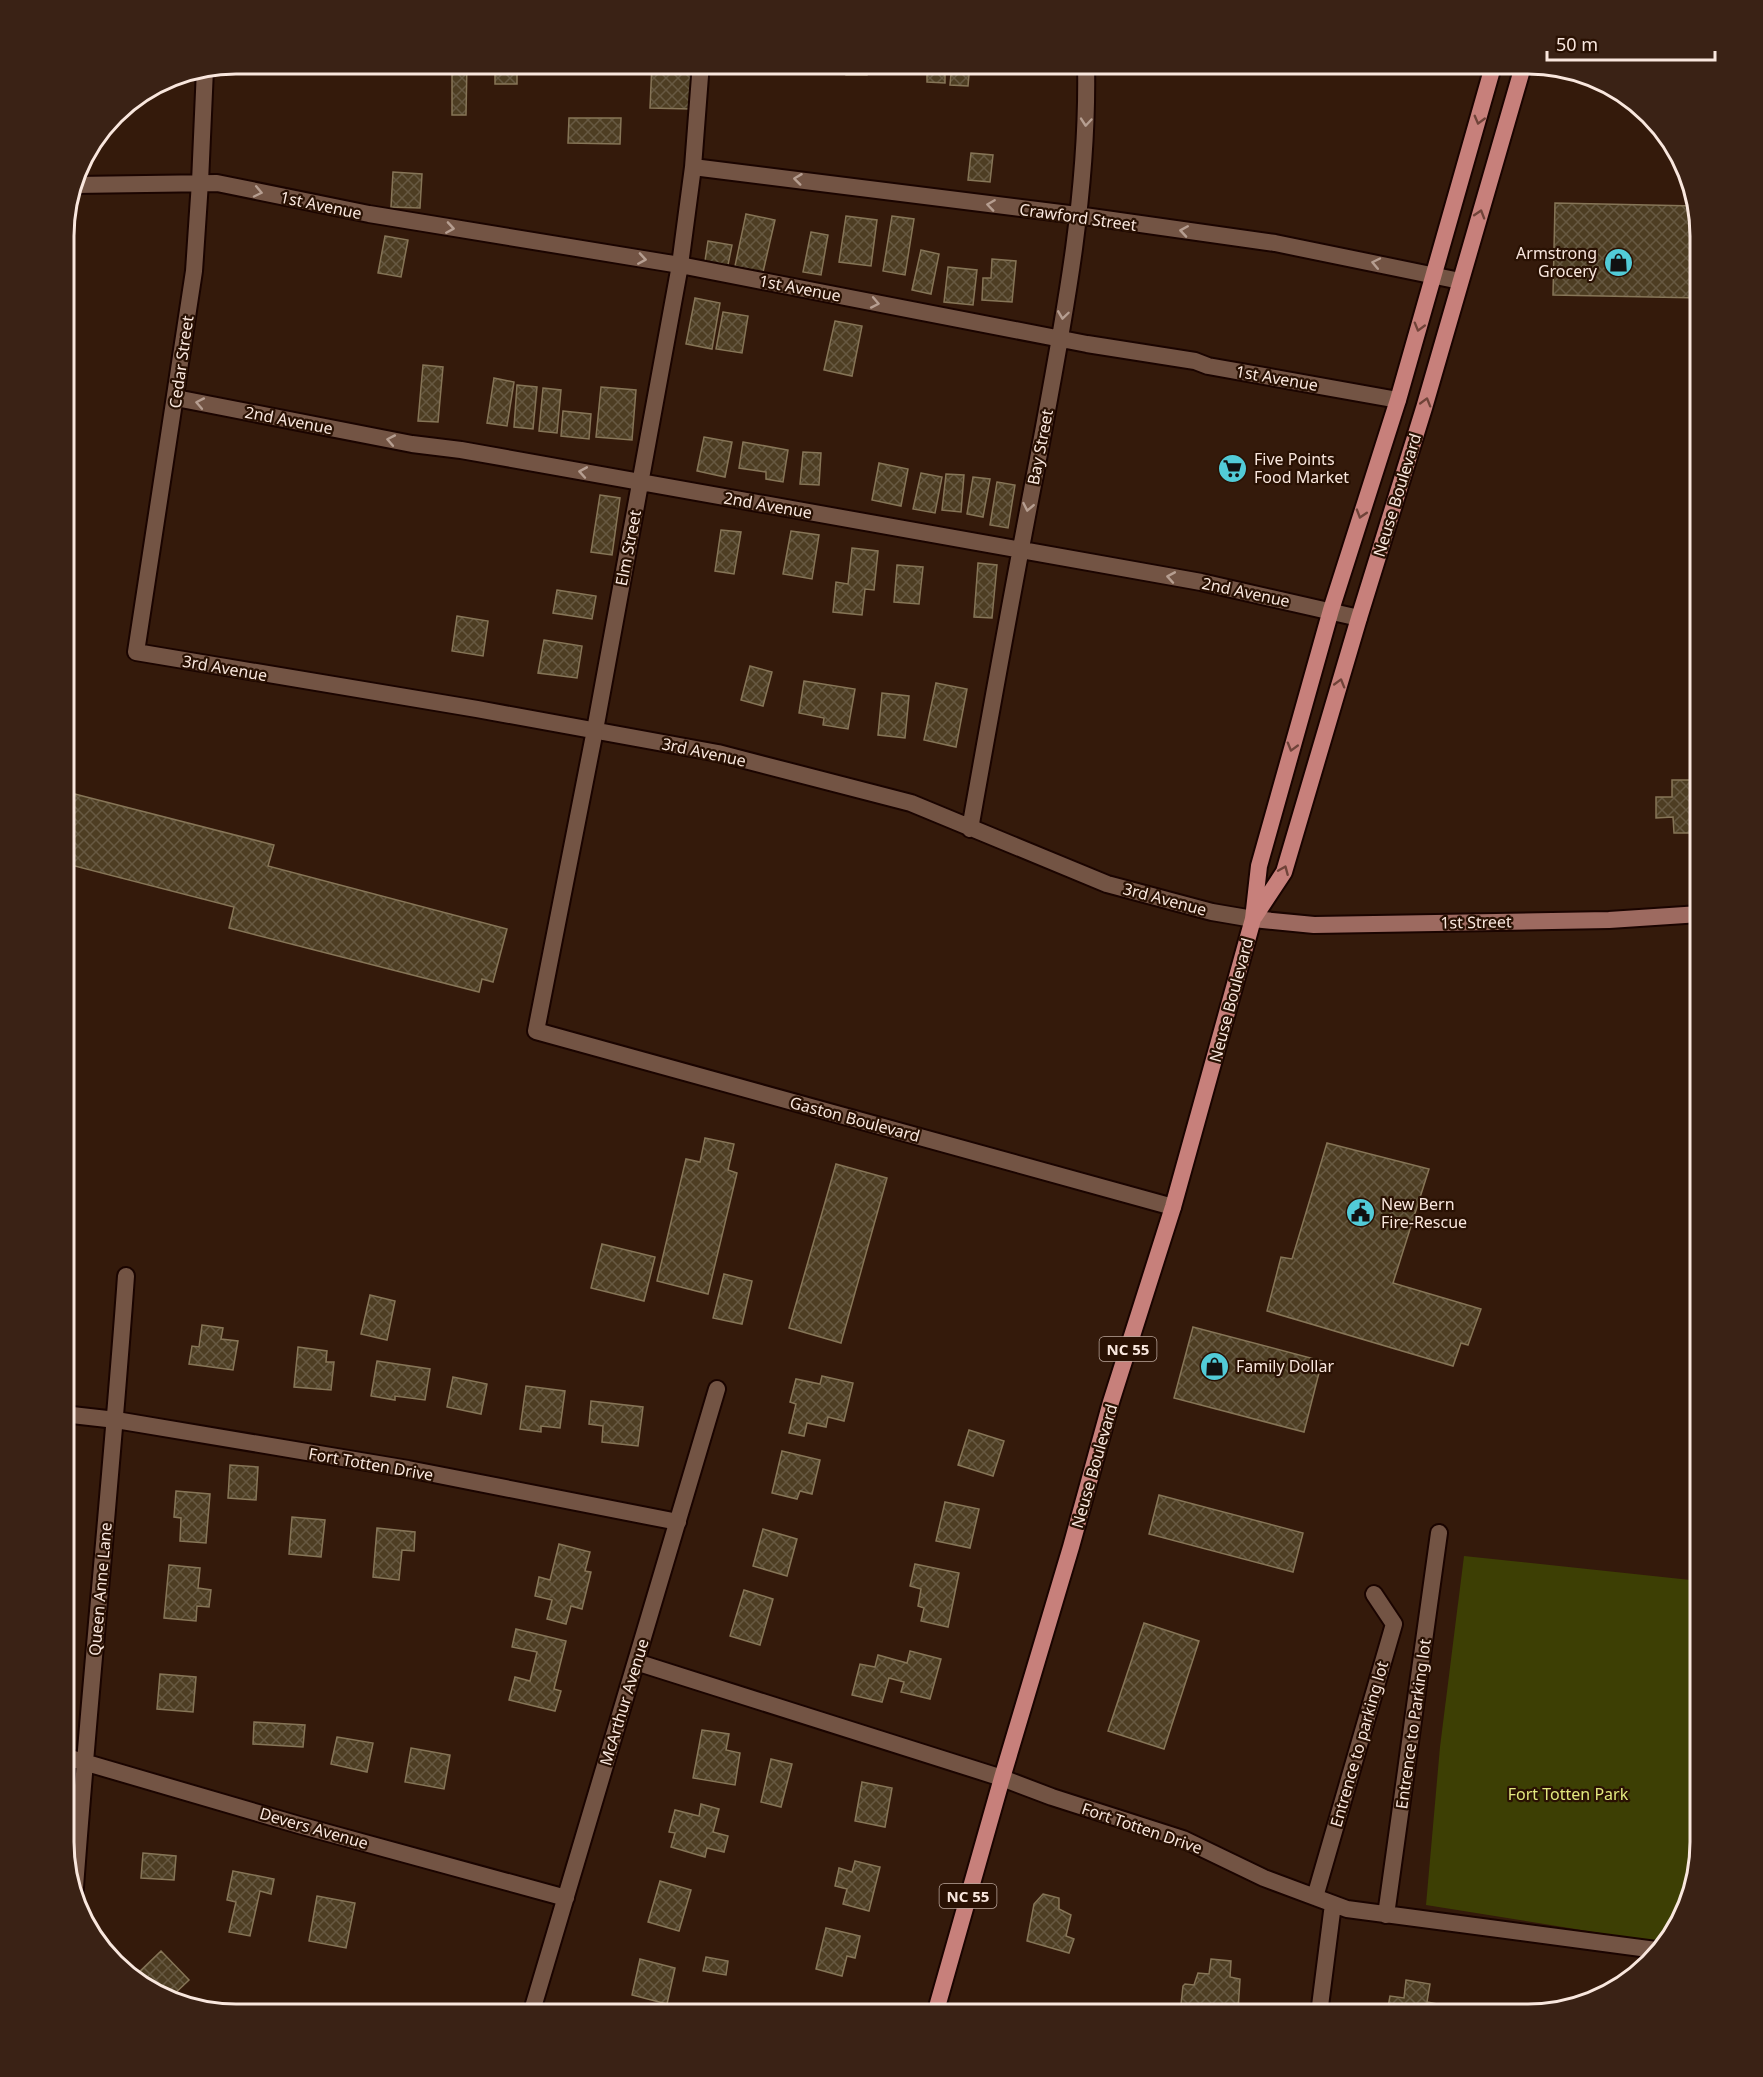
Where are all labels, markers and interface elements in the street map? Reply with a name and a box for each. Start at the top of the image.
scale bar [1547,24,1715,62]
text: 50 m [1556,32,1598,56]
one-way arrow [1473,115,1486,125]
one-way arrow [1079,117,1092,126]
one-way arrow [793,173,802,186]
one-way arrow [253,185,263,198]
street label: 1st Avenue [278,186,364,224]
street label: Crawford Street [1018,198,1138,236]
one-way arrow [986,199,995,211]
one-way arrow [1473,209,1485,220]
one-way arrow [445,221,454,233]
one-way arrow [1179,226,1189,238]
place label: Armstrong Grocery [1516,242,1598,282]
shop icon: Armstrong Grocery [1602,246,1634,278]
one-way arrow [637,252,647,265]
one-way arrow [1372,257,1382,270]
street label: 1st Avenue [757,269,843,307]
one-way arrow [870,296,880,309]
one-way arrow [1058,311,1070,320]
street label: Cedar Street [164,314,198,410]
one-way arrow [1413,322,1426,332]
street label: 1st Avenue [1234,360,1320,396]
one-way arrow [195,397,205,410]
one-way arrow [1419,397,1431,407]
street label: 2nd Avenue [243,401,335,439]
street label: Bay Street [1022,407,1058,487]
street label: Neuse Boulevard [1368,431,1426,559]
one-way arrow [386,434,396,447]
place label: Five Points Food Market [1254,448,1349,488]
supermarket icon: Five Points Food Market [1217,452,1249,484]
one-way arrow [579,466,589,479]
street label: 2nd Avenue [722,486,814,524]
one-way arrow [1023,502,1035,512]
street label: Elm Street [610,508,646,588]
one-way arrow [1356,508,1369,519]
one-way arrow [1166,571,1176,584]
street label: 2nd Avenue [1200,572,1292,612]
street label: 3rd Avenue [181,650,269,686]
one-way arrow [1332,678,1345,688]
street label: 3rd Avenue [660,732,748,772]
one-way arrow [1287,741,1299,752]
one-way arrow [1277,865,1289,876]
street label: 3rd Avenue [1121,877,1209,921]
street label: 1st Street [1440,910,1512,934]
street label: Neuse Boulevard [1204,935,1258,1065]
street label: Gaston Boulevard [788,1091,922,1147]
place label: New Bern Fire-Rescue [1381,1193,1467,1233]
public building icon: New Bern Fire-Rescue [1344,1197,1376,1229]
road number: NC 55 [1100,1337,1156,1361]
shop icon: Family Dollar [1199,1350,1231,1382]
place label: Family Dollar [1236,1355,1334,1377]
street label: Neuse Boulevard [1066,1401,1122,1531]
street label: Fort Totten Drive [307,1442,435,1486]
street label: Queen Anne Lane [83,1521,117,1657]
street label: McArthur Avenue [594,1636,654,1768]
street label: Entrence to Parking lot [1390,1637,1436,1811]
street label: Entrence to parking lot [1325,1658,1393,1830]
park label: Fort Totten Park [1508,1783,1629,1805]
street label: Fort Totten Drive [1079,1797,1205,1859]
street label: Devers Avenue [257,1802,371,1854]
road number: NC 55 [940,1884,996,1908]

